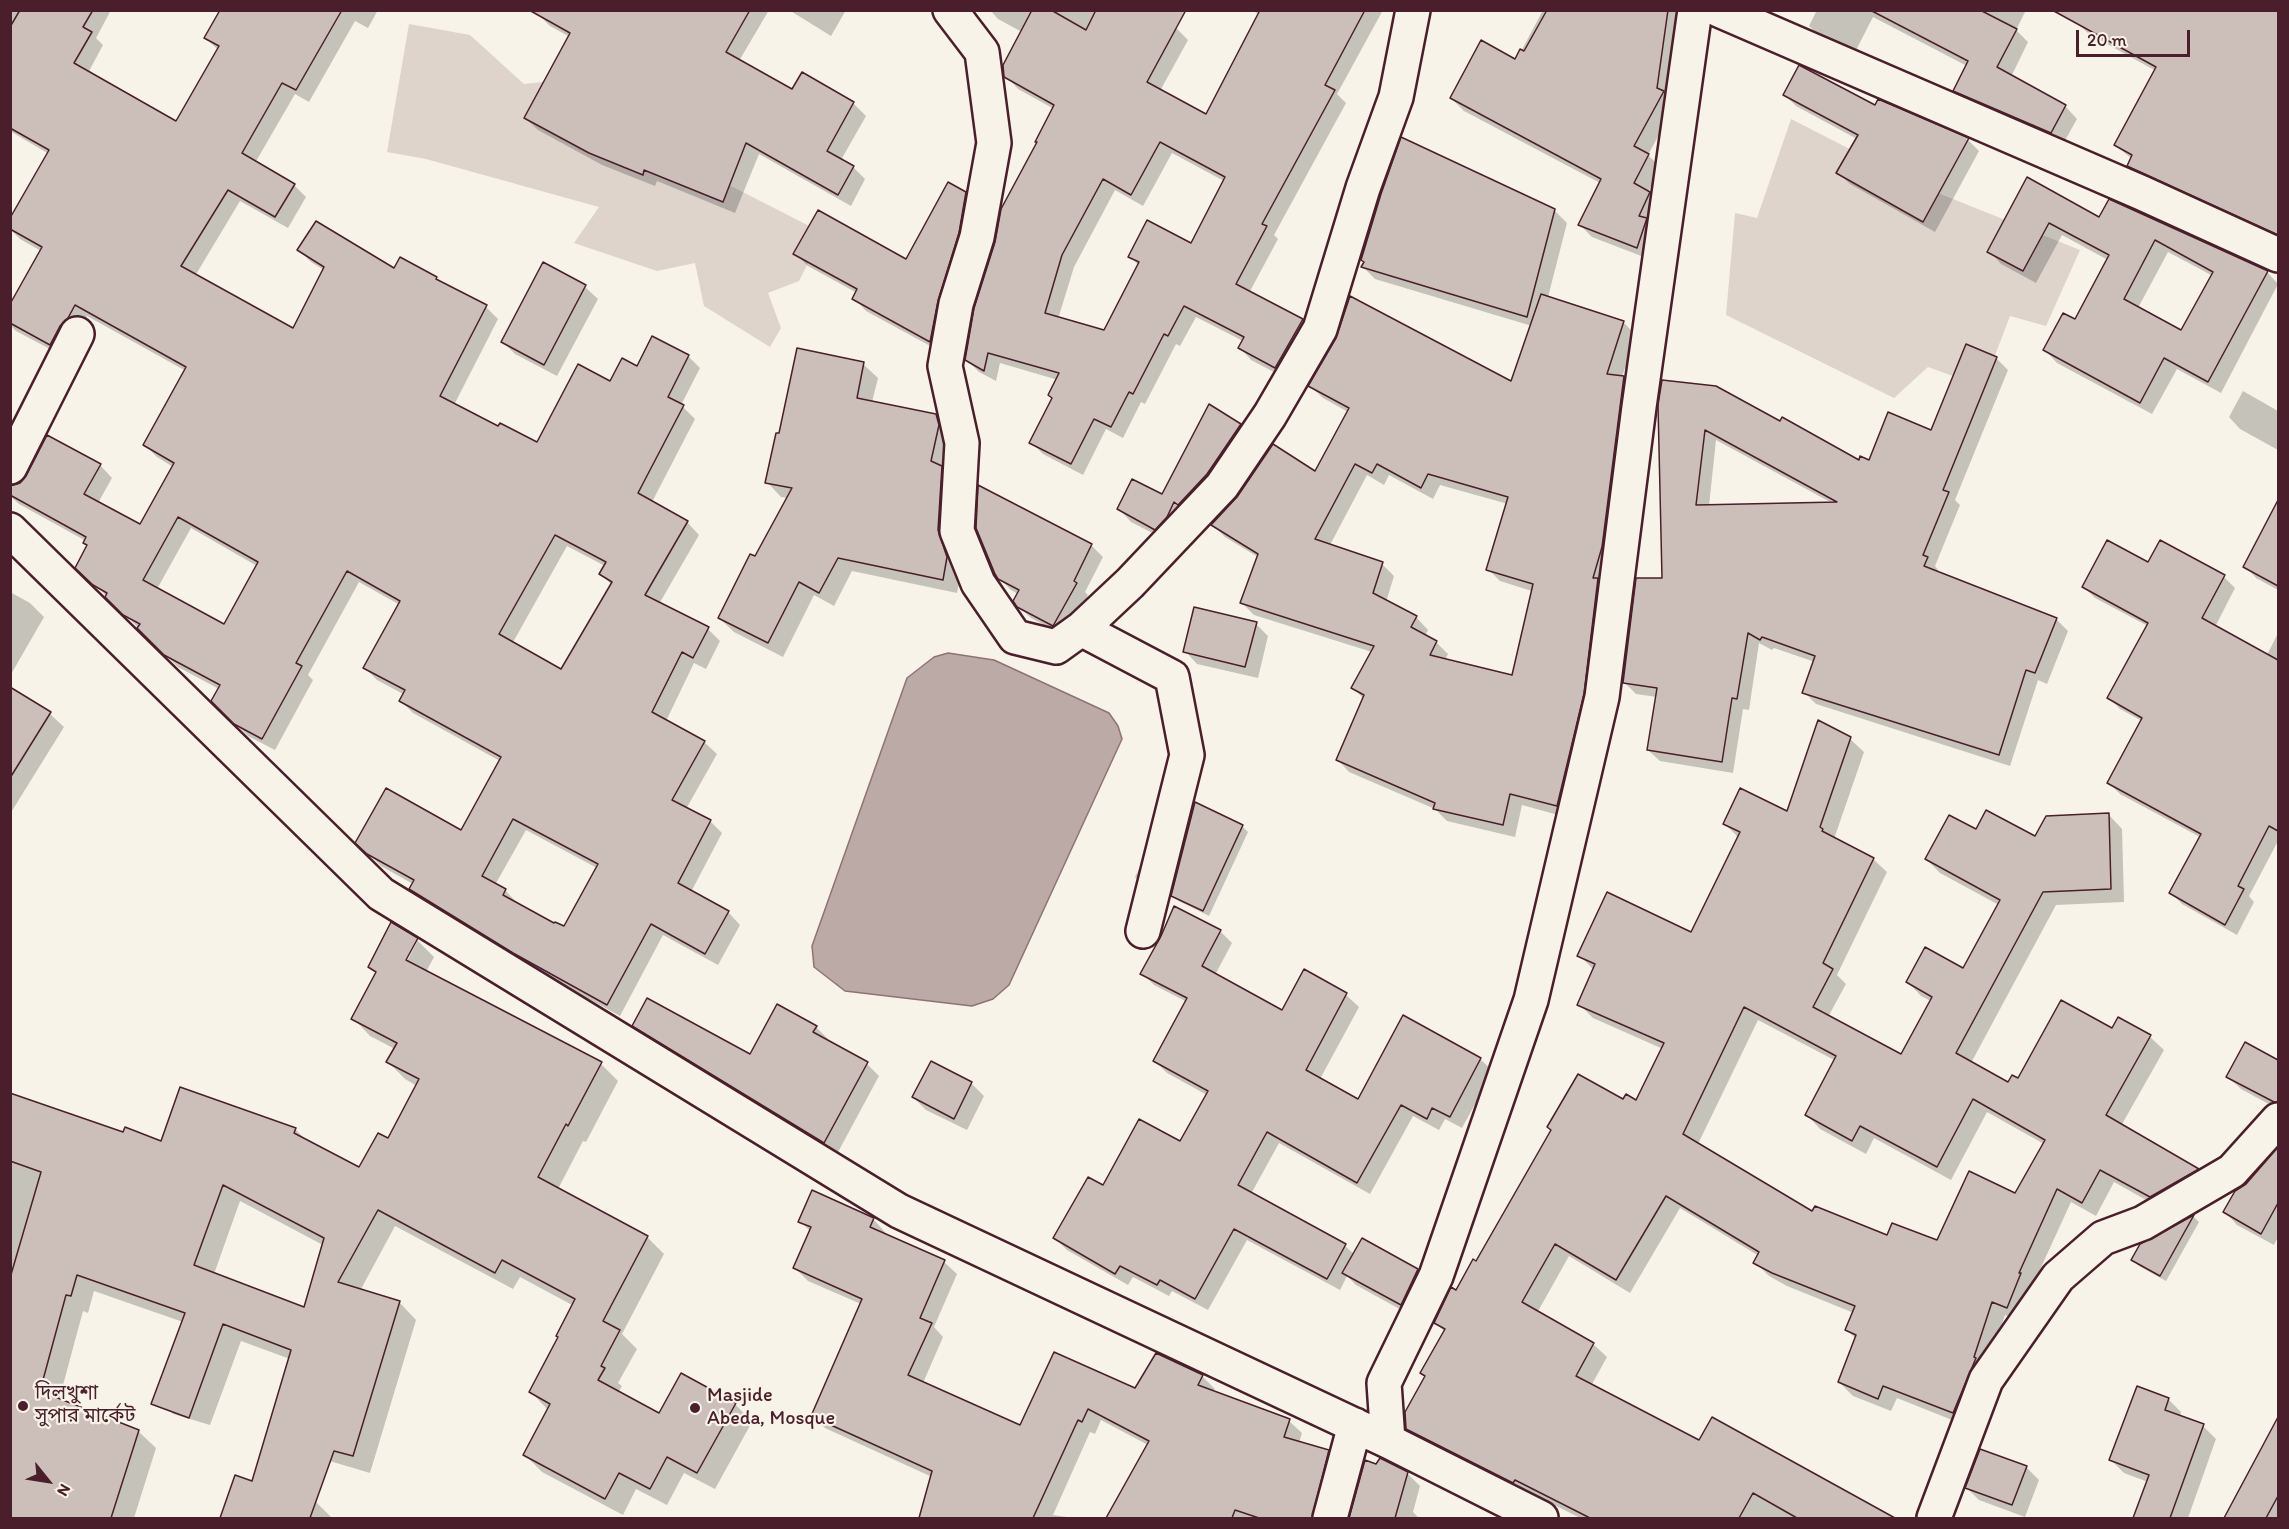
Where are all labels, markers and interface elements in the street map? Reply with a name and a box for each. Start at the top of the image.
scale bar [2079,18,2193,56]
text: 20 m [2087,29,2127,51]
place label: দিলখুশা সুপার মার্কেট [35,1382,135,1429]
place label: Masjide Abeda, Mosque [707,1384,835,1431]
marker: দিলখুশা সুপার মার্কেট [16,1399,30,1413]
marker: Masjide Abeda, Mosque [688,1401,702,1415]
north arrow [18,1451,78,1511]
text: N [53,1481,75,1500]

